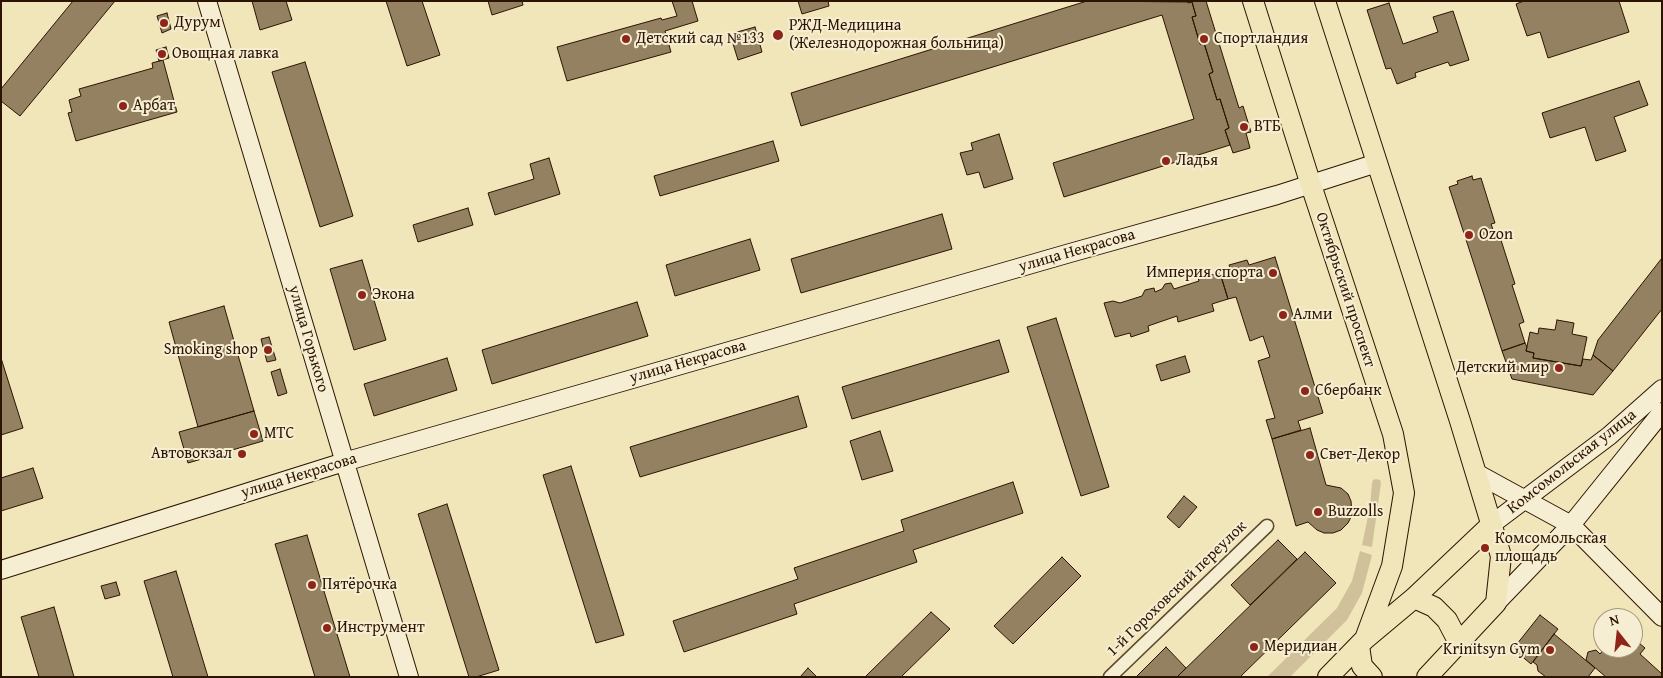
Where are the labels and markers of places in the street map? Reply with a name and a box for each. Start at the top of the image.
place label: Дурум [174,13,221,33]
place label: РЖД-Медицина (Железнодорожная больница) [789,16,1004,54]
marker: Дурум [158,17,170,29]
marker: РЖД-Медицина (Железнодорожная больница) [771,28,785,42]
place label: Детский сад №133 [636,29,765,49]
place label: Спортландия [1214,29,1308,49]
marker: Детский сад №133 [620,33,632,45]
marker: Спортландия [1198,33,1210,45]
place label: Овощная лавка [172,44,279,64]
marker: Овощная лавка [156,48,168,60]
place label: Арбат [133,96,175,116]
marker: Арбат [117,100,129,112]
place label: ВТБ [1254,117,1281,137]
marker: ВТБ [1238,121,1250,133]
place label: Ладья [1176,151,1218,171]
marker: Ладья [1160,155,1172,167]
place label: Ozon [1479,225,1513,245]
marker: Ozon [1463,229,1475,241]
place label: Империя спорта [1146,263,1263,283]
marker: Империя спорта [1267,267,1279,279]
place label: Экона [372,285,415,305]
marker: Экона [356,289,368,301]
place label: Алми [1293,305,1332,325]
marker: Алми [1277,309,1289,321]
place label: Smoking shop [164,340,258,360]
marker: Smoking shop [262,344,274,356]
place label: Детский мир [1456,358,1549,378]
marker: Детский мир [1553,362,1565,374]
place label: Сбербанк [1315,381,1382,401]
marker: Сбербанк [1299,385,1311,397]
place label: МТС [264,424,294,444]
marker: МТС [248,428,260,440]
place label: Автовокзал [151,444,232,464]
place label: Свет-Декор [1320,445,1400,465]
marker: Автовокзал [236,448,248,460]
marker: Свет-Декор [1304,449,1316,461]
place label: Buzzolls [1328,502,1383,522]
marker: Buzzolls [1312,506,1324,518]
place label: Комсомольская площадь [1495,529,1607,567]
marker: Комсомольская площадь [1479,542,1491,554]
place label: Пятёрочка [322,575,397,595]
marker: Пятёрочка [306,579,318,591]
place label: Инструмент [337,618,425,638]
marker: Инструмент [321,622,333,634]
place label: Меридиан [1264,637,1337,657]
place label: Krinitsyn Gym [1443,640,1540,660]
marker: Меридиан [1248,641,1260,653]
marker: Krinitsyn Gym [1544,644,1556,656]

